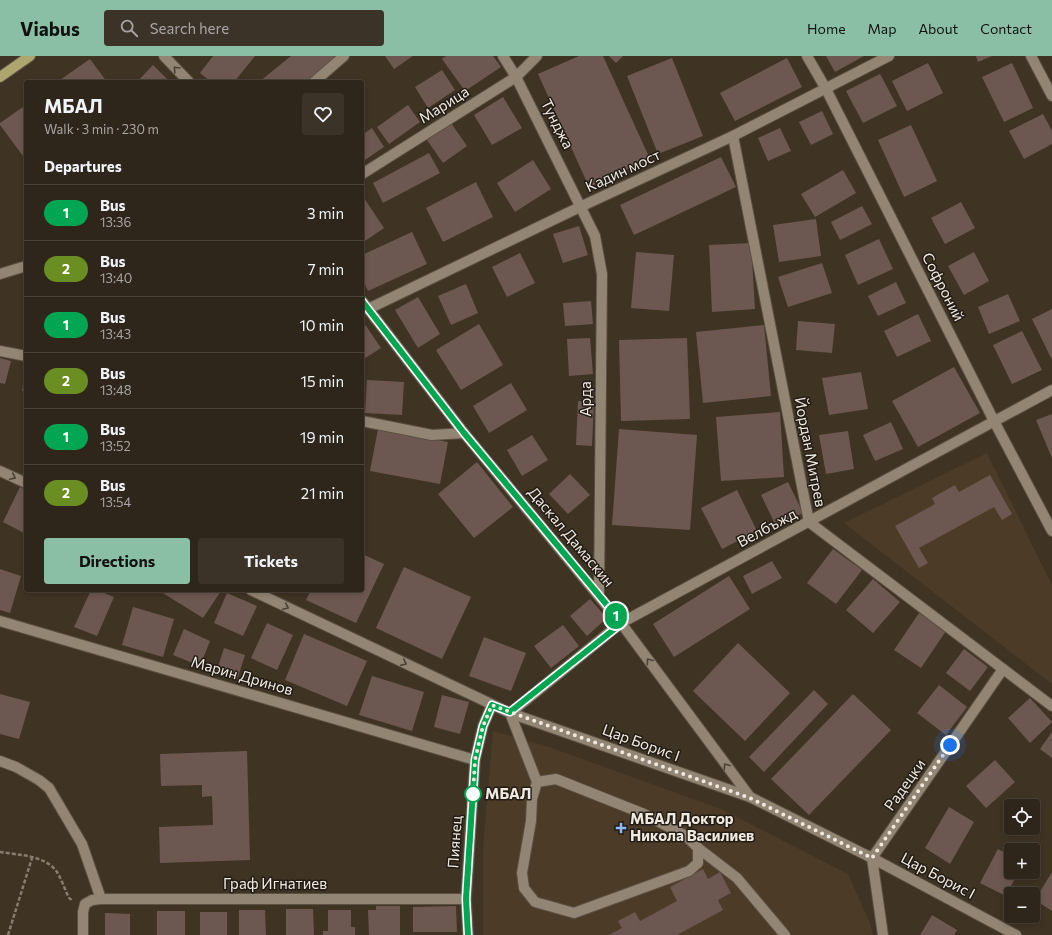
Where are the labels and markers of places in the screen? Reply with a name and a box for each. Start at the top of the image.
place label: МБАЛ [485,784,531,802]
marker: МБАЛ [464,785,482,803]
place label: МБАЛ Доктор Никола Василиев [630,809,754,844]
marker: МБАЛ Доктор Никола Василиев [615,822,627,834]

